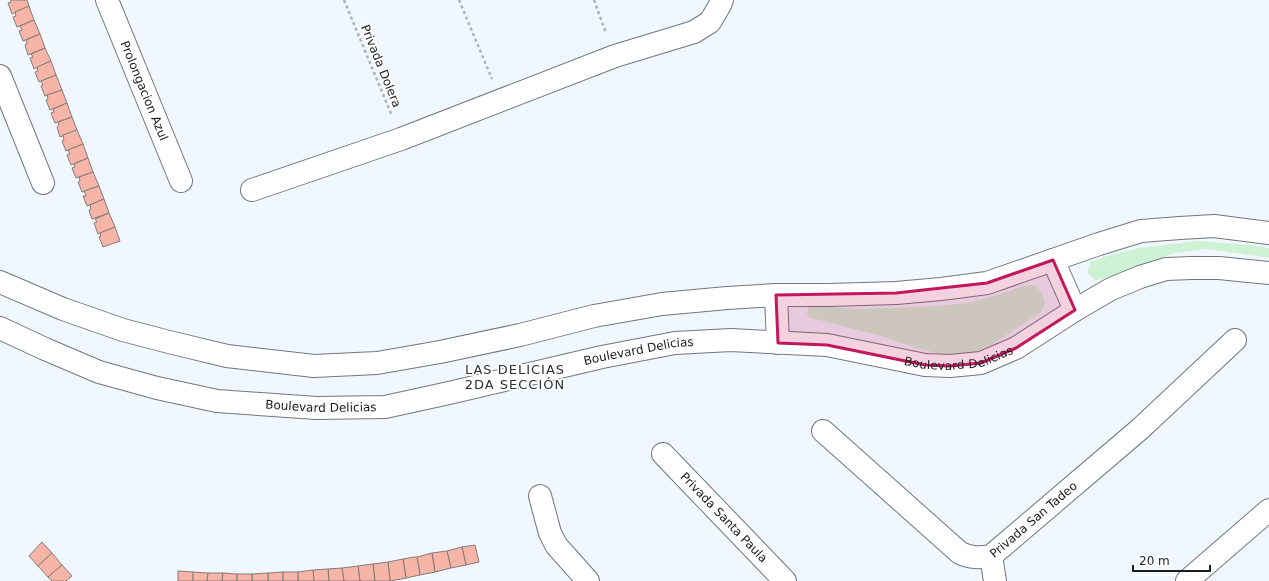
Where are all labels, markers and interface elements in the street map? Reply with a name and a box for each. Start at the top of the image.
street label: Privada Dolera [358,23,404,109]
street label: Prolongacion Azul [117,39,171,143]
street label: Boulevard Delicias [582,335,694,368]
street label: Boulevard Delicias [903,343,1015,373]
district label: LAS DELICIAS 2DA SECCIÓN [465,362,565,392]
street label: Boulevard Delicias [265,397,377,415]
street label: Privada Santa Paula [678,470,770,565]
street label: Privada San Tadeo [987,479,1080,561]
scale bar [1133,547,1210,573]
text: 20 m [1139,554,1170,568]

